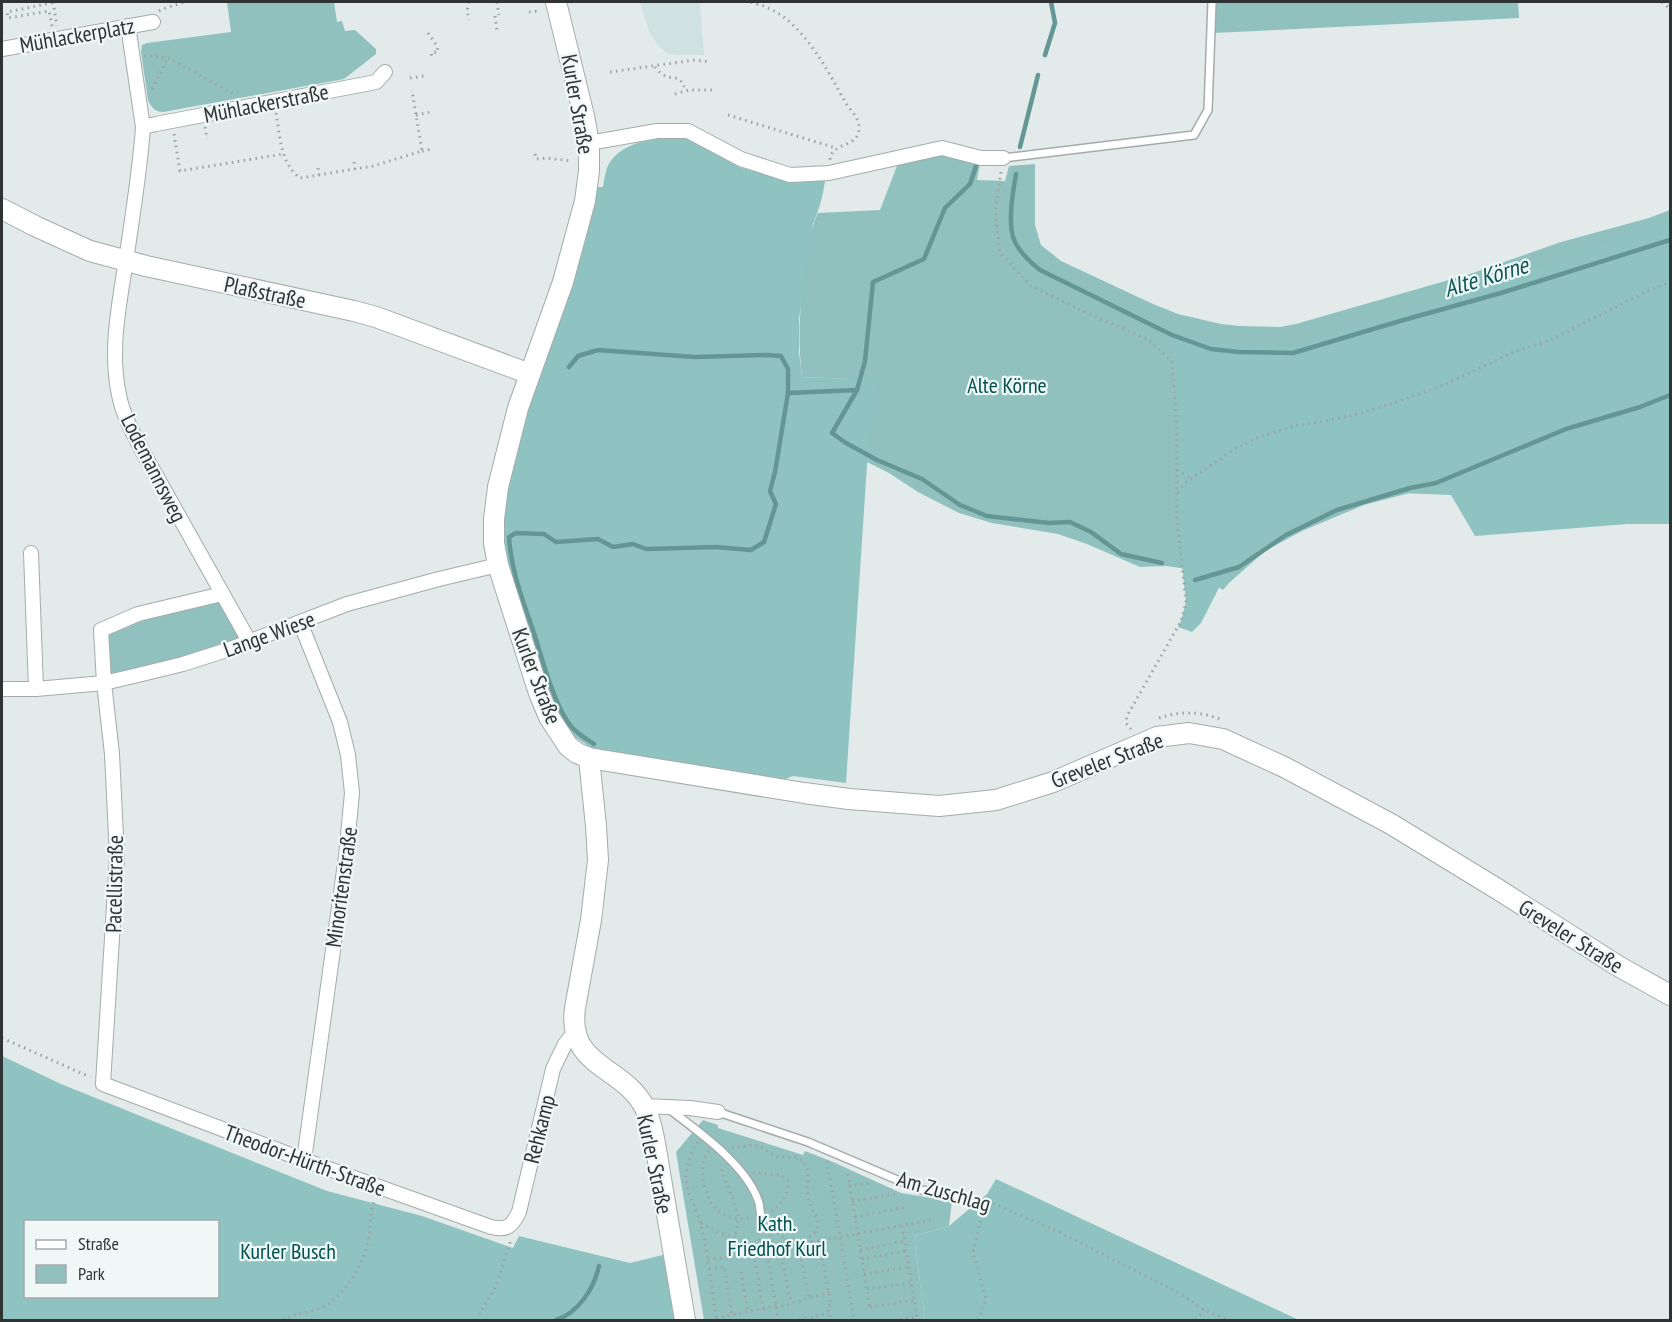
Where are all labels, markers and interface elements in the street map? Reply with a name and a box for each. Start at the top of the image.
street label: Mühlackerplatz [17,11,137,59]
street label: Kurler Straße [555,52,601,156]
street label: Mühlackerstraße [201,77,331,129]
water label: Alte Körne [1440,248,1534,304]
street label: Plaßstraße [222,270,308,314]
park label: Alte Körne [967,371,1047,399]
street label: Lodemannsweg [115,409,193,527]
street label: Lange Wiese [219,605,319,663]
street label: Kurler Straße [506,624,568,728]
street label: Greveler Straße [1047,726,1167,794]
street label: Minoritenstraße [319,825,363,949]
street label: Pacellistraße [99,835,129,933]
street label: Greveler Straße [1513,893,1629,979]
street label: Rehkamp [517,1092,561,1166]
street label: Kurler Straße [631,1112,679,1216]
street label: Theodor-Hürth-Straße [221,1118,389,1202]
street label: Am Zuschlag [894,1164,994,1218]
park label: Kath. Friedhof Kurl [728,1209,827,1262]
legend [24,1220,219,1298]
text: Straße [78,1232,119,1255]
park label: Kurler Busch [240,1237,336,1265]
text: Park [78,1262,105,1285]

